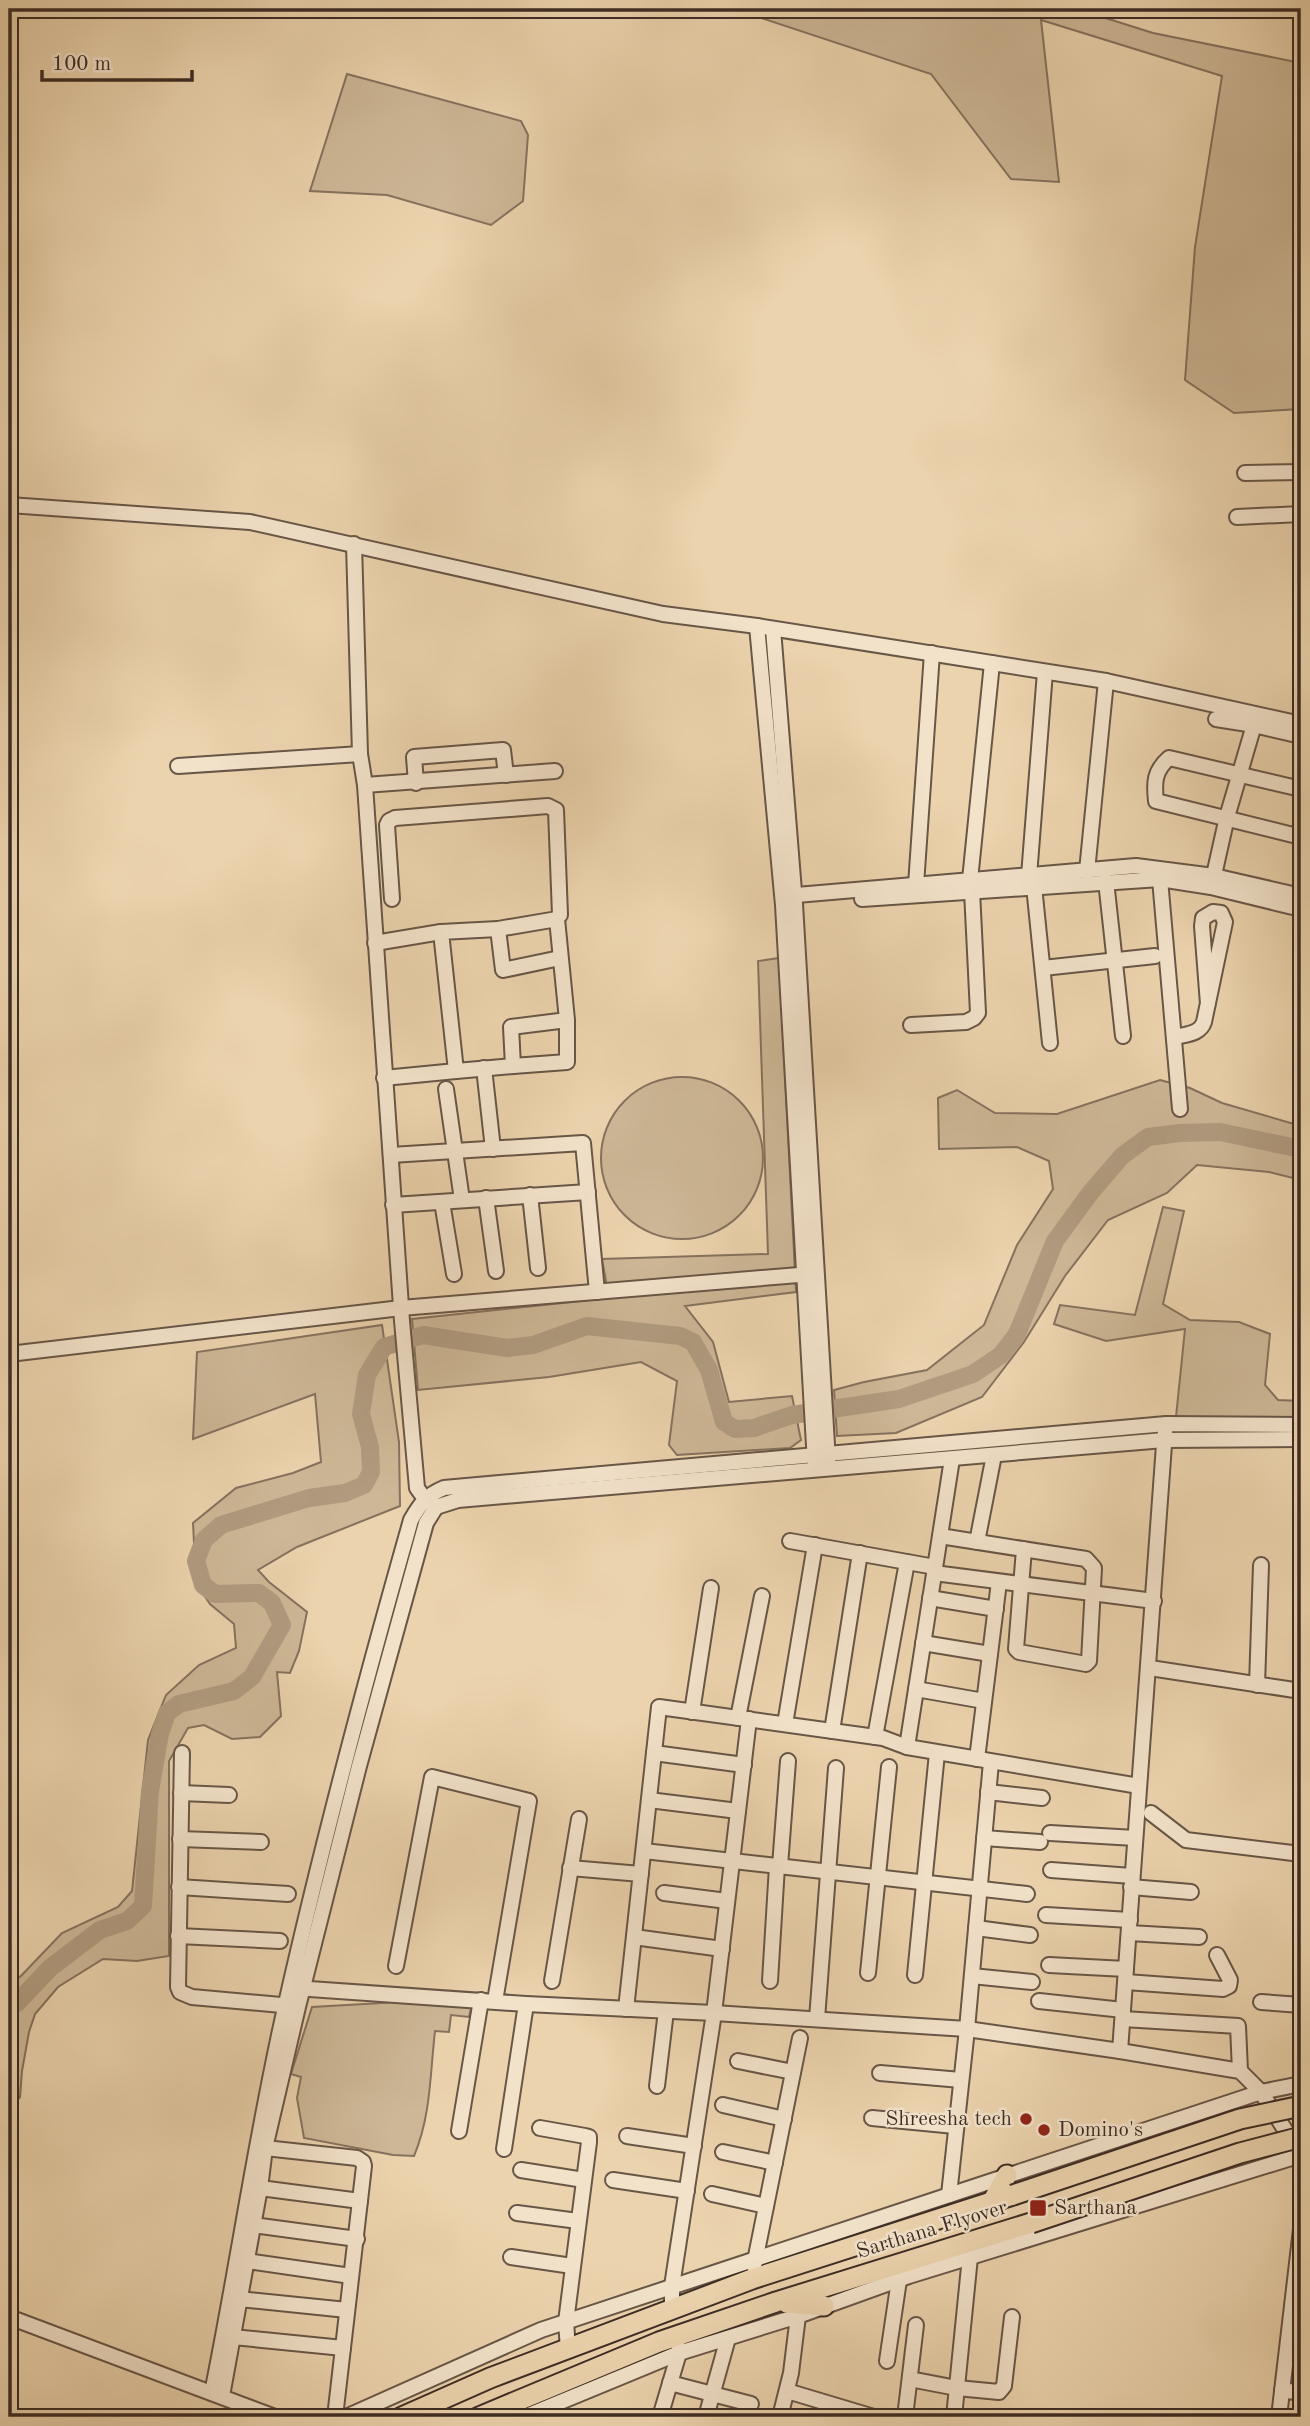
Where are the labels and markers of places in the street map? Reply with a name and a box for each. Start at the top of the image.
place label: Shreesha tech [885,2109,1012,2130]
marker: Shreesha tech [1018,2111,1034,2127]
place label: Domino's [1058,2120,1143,2141]
marker: Domino's [1036,2122,1052,2138]
marker: Sarthana [1028,2198,1048,2218]
place label: Sarthana [1054,2198,1137,2219]

